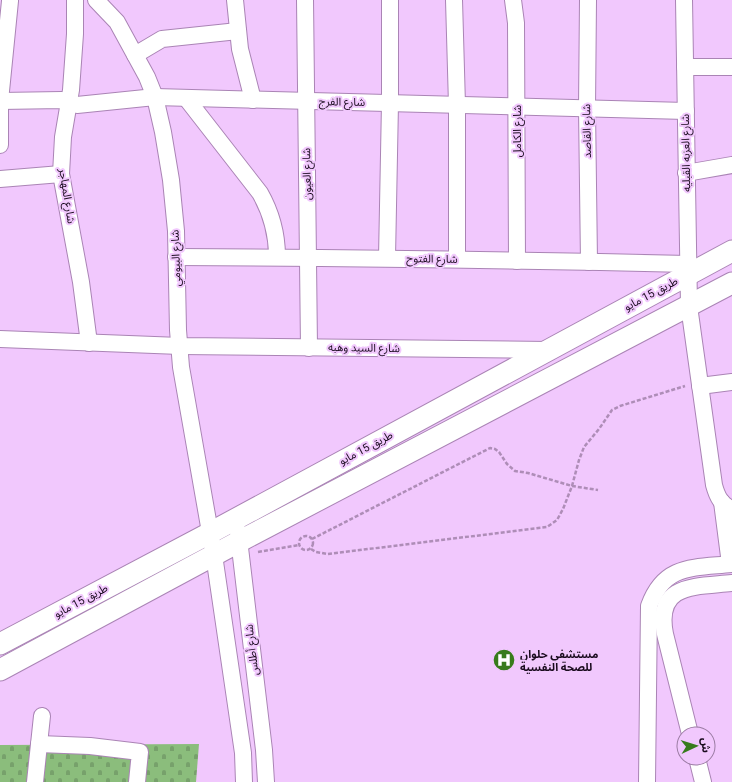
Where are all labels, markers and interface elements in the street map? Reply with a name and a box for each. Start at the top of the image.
street label: شارع الفرج [319,95,366,110]
street label: شارع القاصد [580,103,595,158]
street label: شارع الكامل [511,105,525,157]
street label: شارع العزبه القبليه [679,114,694,192]
street label: شارع العيون [300,147,315,200]
street label: شارع المهاجر [55,167,78,225]
street label: شارع البيومي [169,229,186,287]
street label: شارع الفتوح [406,252,458,267]
street label: طريق 15 مايو [622,274,680,314]
street label: شارع السيد وهبه [328,341,400,356]
street label: طريق 15 مايو [337,428,395,468]
street label: طريق 15 مايو [52,581,110,621]
street label: شارع أطلس [242,623,263,676]
hospital icon: مستشفي حلوان للصحة النفسية [491,647,517,673]
place label: مستشفي حلوان للصحة النفسية [520,648,598,674]
north arrow [676,726,716,766]
text: ش [698,737,712,753]

